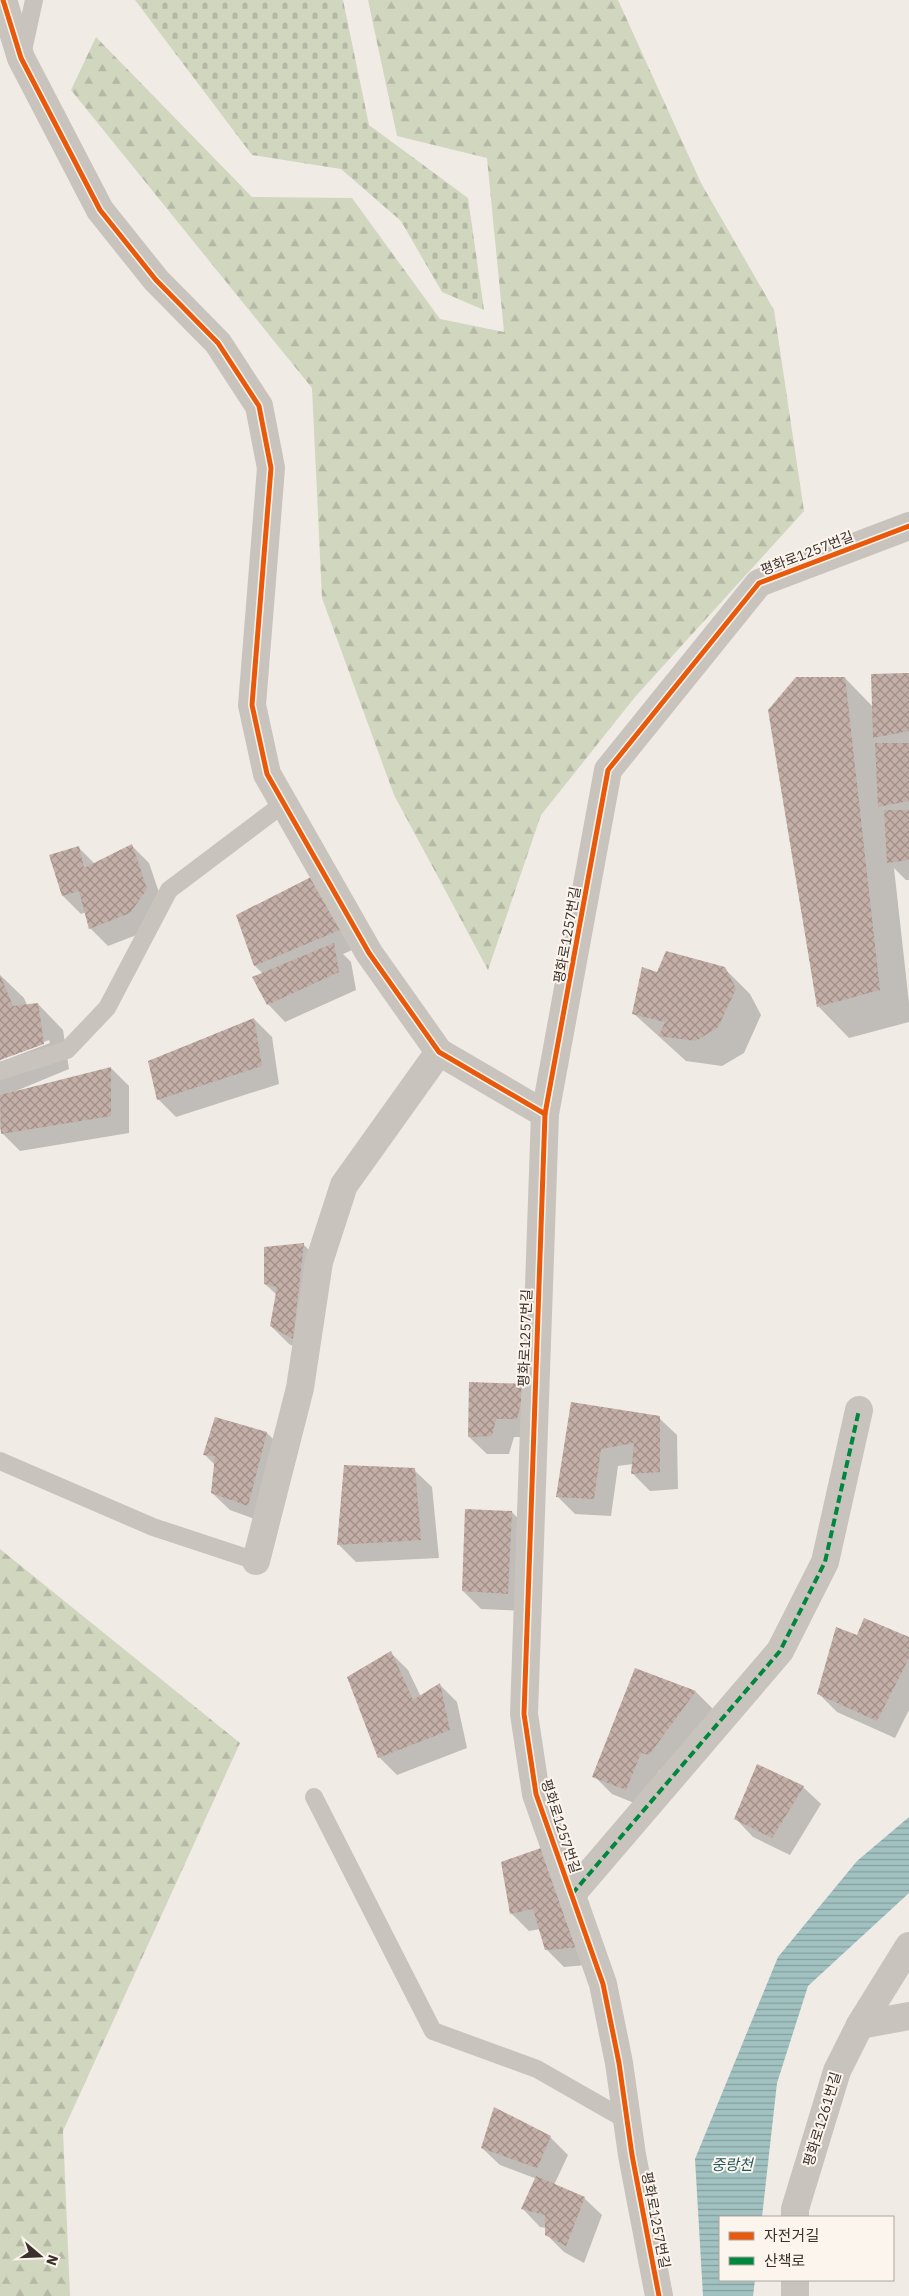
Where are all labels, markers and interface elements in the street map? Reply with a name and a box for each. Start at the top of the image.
street label: 평화로1257번길 [758,527,856,579]
street label: 평화로1257번길 [550,885,584,985]
street label: 평화로1257번길 [514,1289,536,1387]
street label: 평화로1257번길 [537,1777,585,1875]
street label: 평화로1261번길 [799,2070,845,2168]
water label: 중랑천 [711,2155,755,2174]
street label: 평화로1257번길 [638,2170,674,2270]
legend [719,2216,894,2281]
text: 자전거길 [764,2226,819,2245]
north arrow [15,2231,65,2281]
text: 산책로 [764,2251,805,2270]
text: N [42,2253,62,2268]

